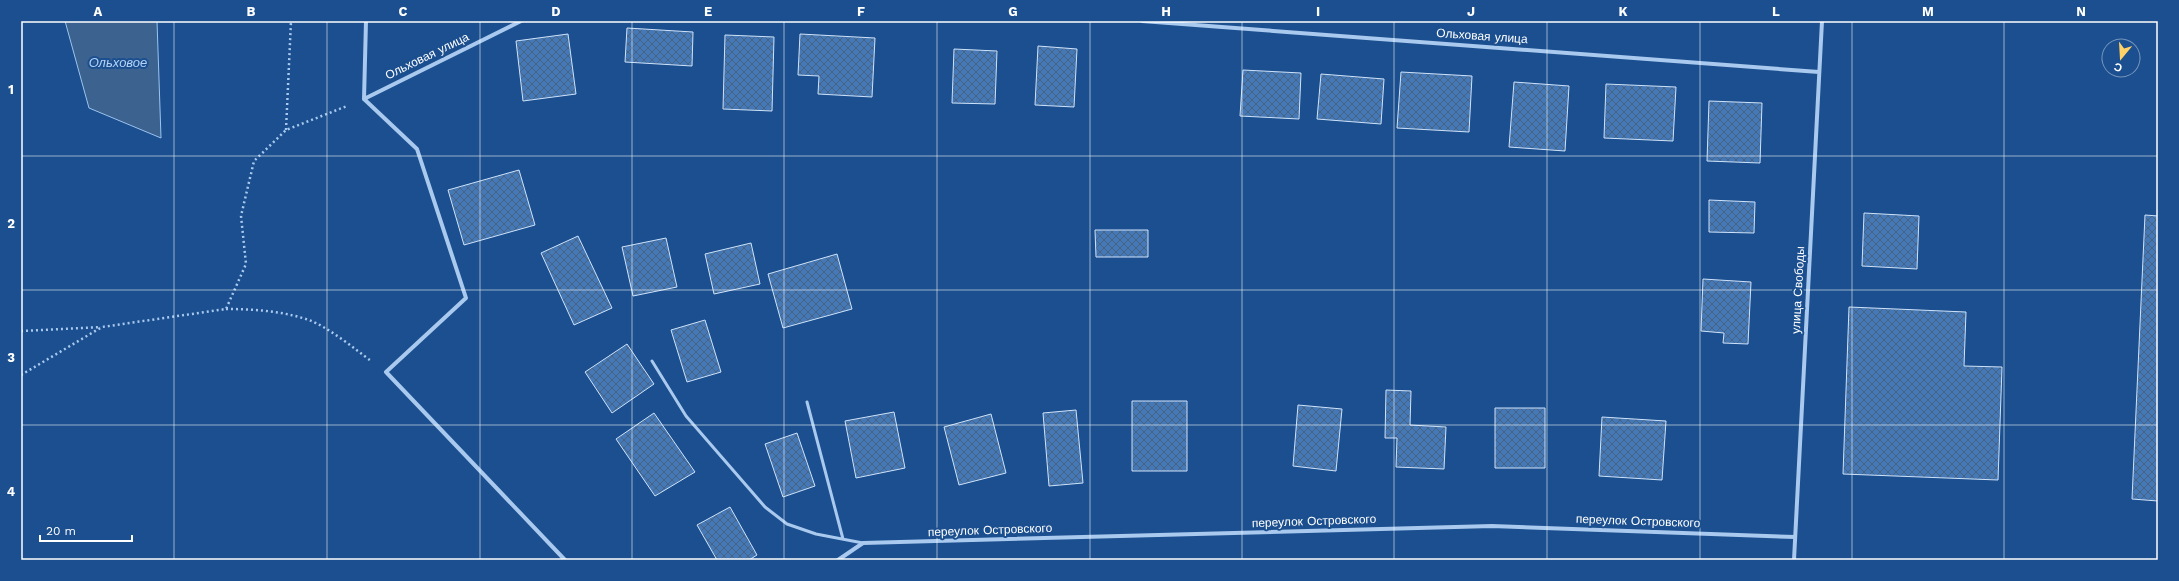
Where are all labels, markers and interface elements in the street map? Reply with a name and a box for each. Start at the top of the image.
text: A [94,4,103,19]
text: B [247,4,256,19]
text: C [399,4,408,19]
text: D [551,4,561,19]
text: E [704,4,712,19]
text: F [857,4,865,19]
text: G [1008,4,1018,19]
text: H [1161,4,1171,19]
text: I [1316,4,1320,19]
text: J [1467,4,1475,19]
text: K [1618,4,1628,19]
text: L [1772,4,1780,19]
text: M [1922,4,1934,19]
text: N [2076,4,2086,19]
street label: Ольховая улица [1436,26,1528,46]
street label: Ольховая улица [383,30,471,82]
north arrow [2101,38,2141,78]
water label: Ольховое [89,55,147,70]
text: С [2112,60,2124,74]
text: 1 [8,82,14,97]
text: 2 [7,216,15,231]
street label: улица Свободы [1789,246,1807,334]
text: 3 [7,350,15,365]
text: 4 [7,484,16,499]
street label: переулок Островского [1252,512,1377,530]
street label: переулок Островского [1576,512,1701,530]
scale bar [40,517,132,543]
street label: переулок Островского [928,521,1053,539]
text: 20 m [46,524,76,538]

